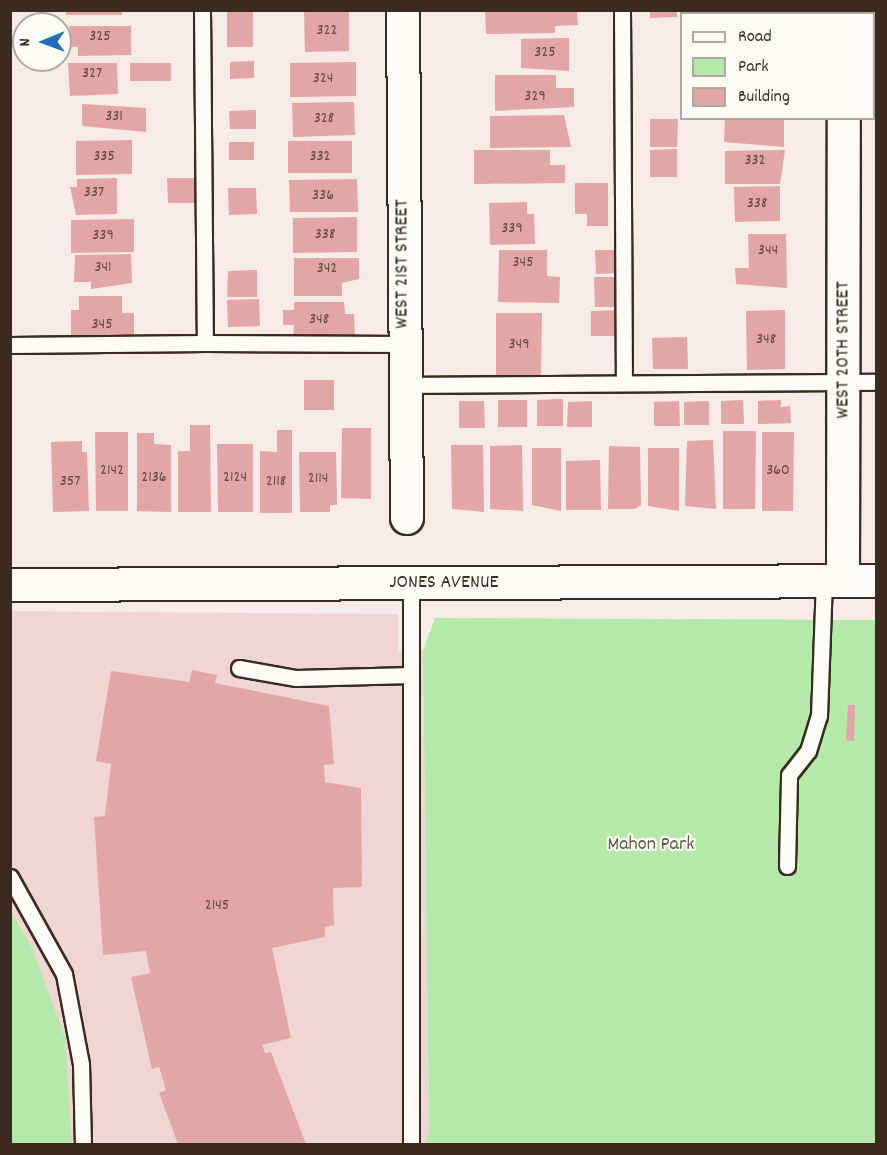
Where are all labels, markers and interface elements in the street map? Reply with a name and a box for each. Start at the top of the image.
north arrow [12,12,72,72]
legend [680,12,875,120]
house number: 322 [316,21,338,41]
text: Road [738,25,772,50]
house number: 325 [89,27,111,47]
text: N [14,38,37,46]
house number: 325 [534,43,556,63]
text: Park [738,55,769,80]
house number: 327 [82,64,102,84]
house number: 324 [313,69,333,89]
text: Building [738,85,790,110]
house number: 329 [524,87,546,107]
house number: 331 [105,107,123,127]
house number: 328 [314,109,334,129]
house number: 335 [93,147,115,167]
house number: 332 [309,147,331,167]
house number: 332 [744,151,766,171]
house number: 337 [84,183,104,203]
house number: 336 [312,186,334,206]
house number: 338 [747,194,767,214]
street label: WEST 21ST STREET [391,199,415,329]
house number: 339 [501,219,523,239]
house number: 338 [315,225,335,245]
house number: 339 [92,226,114,246]
house number: 344 [758,241,778,261]
house number: 345 [512,253,534,273]
house number: 341 [94,258,112,278]
house number: 342 [317,259,337,279]
street label: WEST 20TH STREET [832,281,856,419]
house number: 348 [309,310,329,330]
house number: 345 [91,315,113,335]
house number: 348 [756,330,776,350]
house number: 349 [508,335,530,355]
house number: 2142 [100,461,124,481]
house number: 360 [766,461,790,481]
house number: 2136 [141,468,167,488]
house number: 2124 [223,468,247,488]
house number: 2114 [308,469,328,489]
house number: 357 [60,472,80,492]
house number: 2118 [266,472,286,492]
street label: JONES AVENUE [389,571,499,595]
park label: Mahon Park [607,833,695,857]
house number: 2145 [205,896,229,916]

